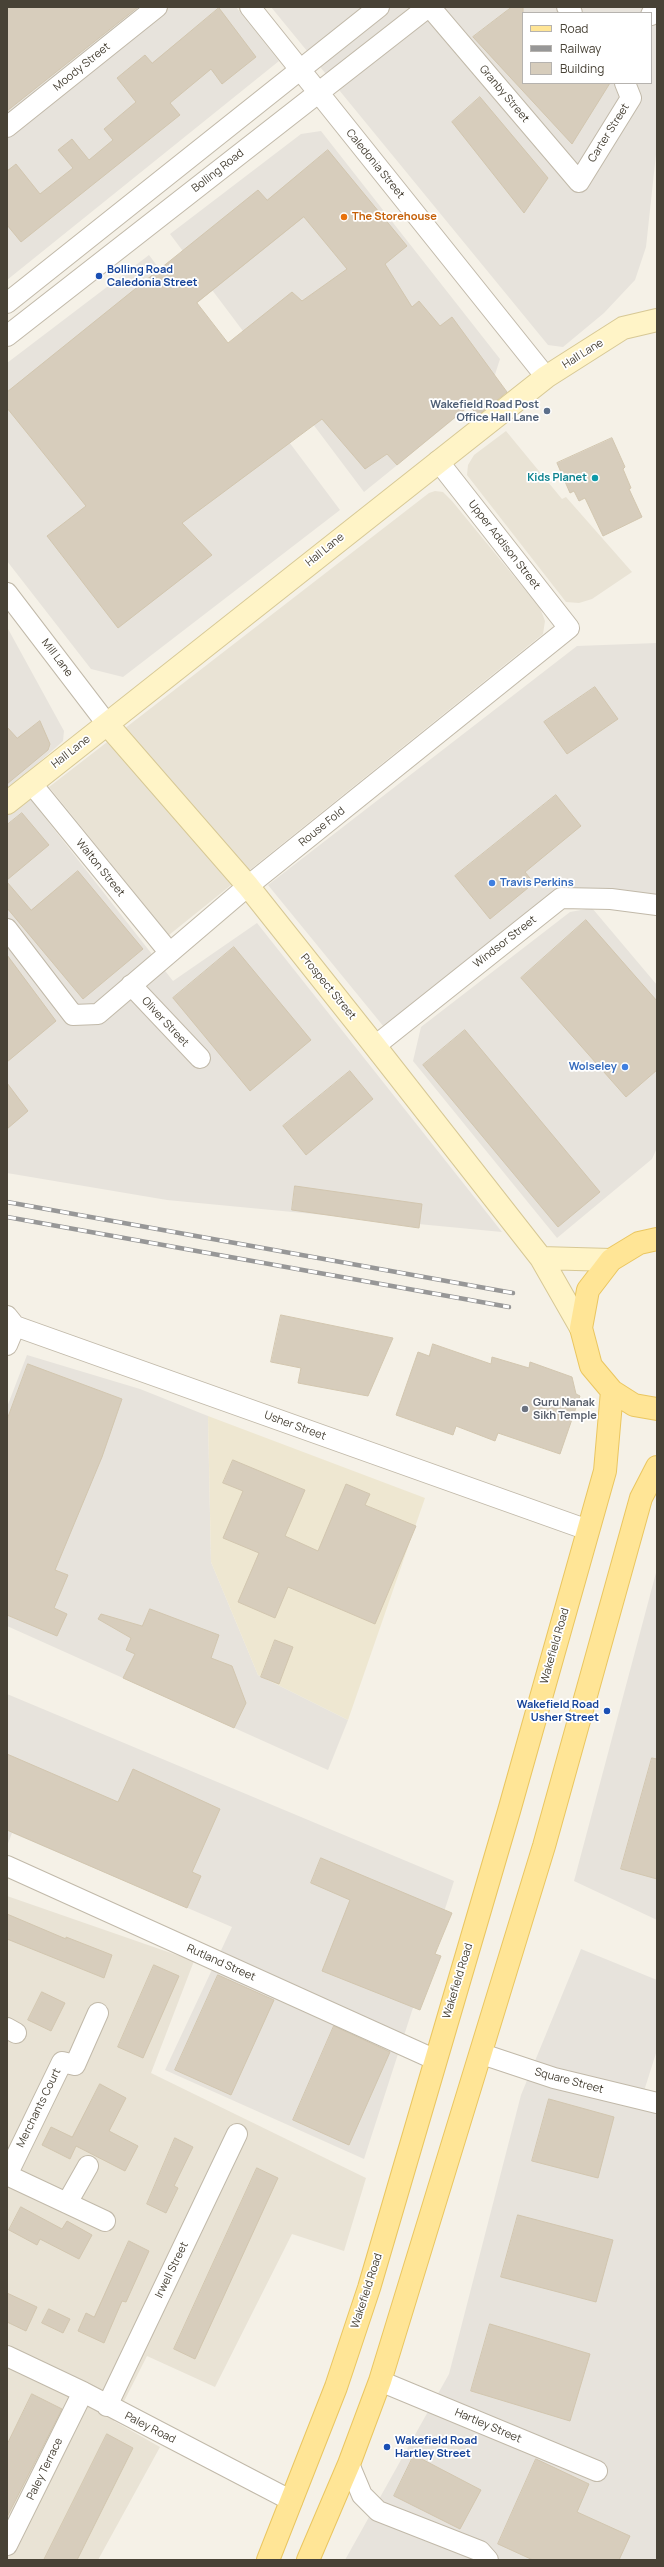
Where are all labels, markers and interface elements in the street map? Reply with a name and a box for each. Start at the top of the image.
legend [522,12,652,84]
text: Road [560,20,588,37]
street label: Moody Street [51,40,113,94]
text: Railway [560,40,601,57]
text: Building [560,60,604,77]
street label: Granby Street [476,63,532,125]
street label: Carter Street [586,101,632,165]
street label: Caledonia Street [343,127,407,201]
street label: Bolling Road [189,147,247,195]
place label: The Storehouse [352,210,437,224]
marker: The Storehouse [339,212,349,222]
place label: Bolling Road Caledonia Street [107,263,198,289]
marker: Bolling Road Caledonia Street [94,271,104,281]
street label: Hall Lane [560,336,606,372]
place label: Wakefield Road Post Office Hall Lane [430,398,539,424]
marker: Wakefield Road Post Office Hall Lane [542,406,552,416]
place label: Kids Planet [527,471,587,485]
marker: Kids Planet [590,473,600,483]
street label: Upper Addison Street [465,498,543,592]
street label: Hall Lane [303,531,347,569]
street label: Mill Lane [39,637,75,679]
street label: Hall Lane [49,733,93,771]
street label: Rouse Fold [296,804,348,850]
street label: Walton Street [73,837,127,899]
place label: Travis Perkins [500,876,574,890]
marker: Travis Perkins [487,878,497,888]
street label: Windsor Street [471,913,539,971]
street label: Prospect Street [297,952,359,1022]
street label: Oliver Street [139,994,191,1050]
place label: Wolseley [569,1060,617,1074]
marker: Wolseley [620,1062,630,1072]
place label: Guru Nanak Sikh Temple [533,1396,597,1422]
marker: Guru Nanak Sikh Temple [520,1404,530,1414]
street label: Usher Street [262,1409,328,1443]
street label: Wakefield Road [538,1607,572,1685]
place label: Wakefield Road Usher Street [517,1698,599,1724]
marker: Wakefield Road Usher Street [602,1706,612,1716]
street label: Rutland Street [184,1942,258,1984]
street label: Wakefield Road [440,1942,476,2020]
street label: Square Street [533,2065,605,2097]
street label: Merchants Court [14,2066,64,2150]
street label: Irwell Street [153,2240,191,2300]
street label: Wakefield Road [349,2252,385,2330]
street label: Hartley Street [453,2406,523,2446]
street label: Paley Road [122,2410,178,2446]
place label: Wakefield Road Hartley Street [395,2434,477,2460]
street label: Paley Terrace [24,2436,66,2502]
marker: Wakefield Road Hartley Street [382,2442,392,2452]

